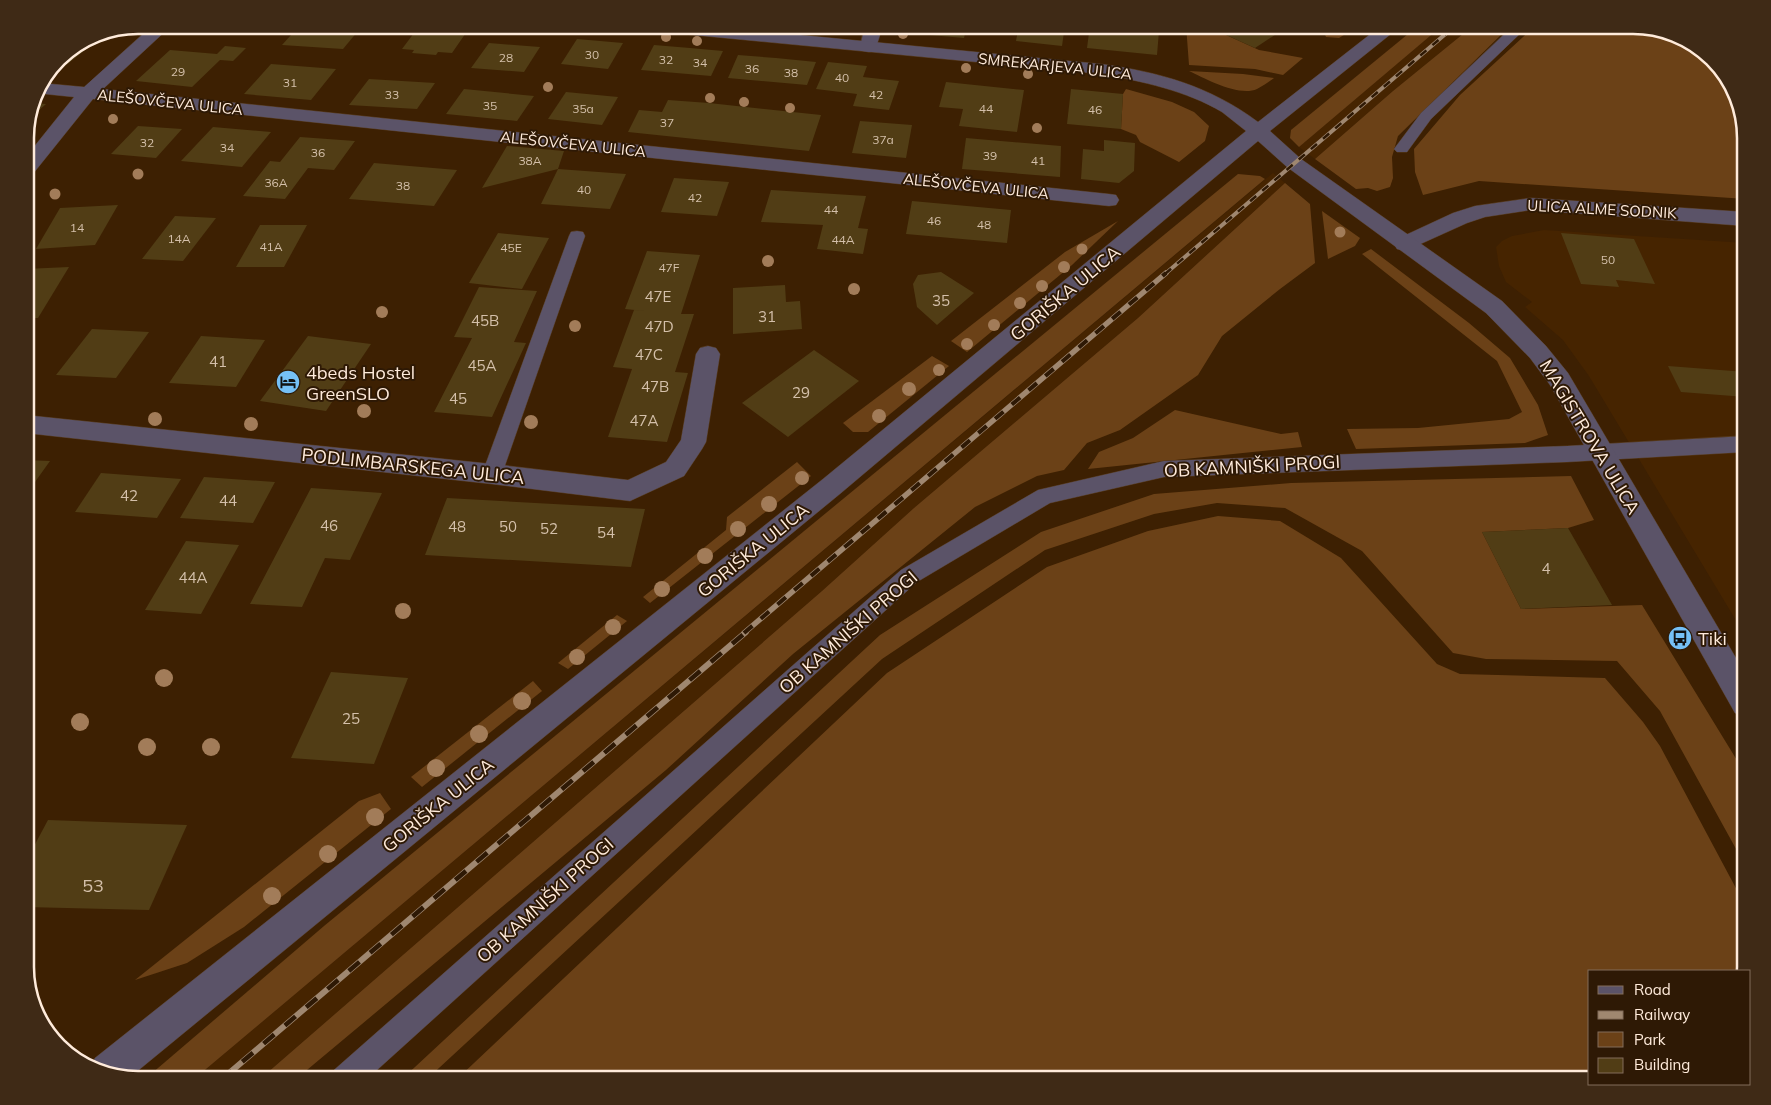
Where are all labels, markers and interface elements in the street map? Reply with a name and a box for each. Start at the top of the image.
house number: 30 [585,47,599,62]
street label: SMREKARJEVA ULICA [977,48,1133,84]
house number: 28 [499,50,513,65]
house number: 32 [659,52,673,67]
house number: 34 [693,55,707,70]
house number: 36 [745,61,759,76]
house number: 29 [171,64,185,79]
house number: 38 [784,65,798,80]
house number: 40 [835,70,849,85]
house number: 31 [283,75,297,90]
street label: ALEŠOVČEVA ULICA [96,85,244,119]
house number: 33 [385,87,399,102]
house number: 42 [869,87,883,102]
house number: 35 [483,98,497,113]
house number: 35a [572,101,594,116]
house number: 44 [979,101,993,116]
house number: 46 [1088,102,1102,117]
house number: 37 [660,115,674,130]
street label: ALEŠOVČEVA ULICA [499,127,647,161]
house number: 37a [872,132,894,147]
house number: 32 [140,135,154,150]
house number: 34 [220,140,234,155]
house number: 36 [311,145,325,160]
house number: 39 [983,148,997,163]
house number: 38A [518,153,542,168]
house number: 41 [1031,153,1045,168]
street label: ALEŠOVČEVA ULICA [902,169,1050,203]
house number: 36A [264,175,288,190]
house number: 38 [396,178,410,193]
house number: 40 [577,182,591,197]
house number: 42 [688,190,702,205]
street label: ULICA ALME SODNIK [1527,196,1678,222]
house number: 44 [824,202,838,217]
house number: 46 [927,213,941,228]
house number: 48 [977,217,991,232]
house number: 14 [70,220,84,235]
house number: 14A [167,231,191,246]
house number: 44A [831,232,855,247]
house number: 41A [259,239,283,254]
house number: 45E [500,240,522,255]
street label: GORIŠKA ULICA [1005,240,1125,346]
house number: 50 [1601,252,1615,267]
house number: 47F [658,260,680,275]
house number: 47E [645,287,672,306]
house number: 35 [932,291,950,310]
house number: 31 [758,307,776,326]
house number: 45B [471,311,499,330]
house number: 47D [644,317,674,336]
house number: 47C [635,345,663,364]
house number: 41 [209,352,227,371]
street label: MAGISTROVA ULICA [1535,355,1645,519]
house number: 45A [467,356,497,375]
place label: 4beds Hostel GreenSLO [306,361,415,405]
hotel icon: 4beds Hostel GreenSLO [275,369,301,395]
house number: 47B [641,377,669,396]
house number: 29 [792,383,810,402]
house number: 45 [449,389,467,408]
house number: 47A [629,411,659,430]
street label: PODLIMBARSKEGA ULICA [301,443,525,489]
street label: OB KAMNIŠKI PROGI [1163,450,1341,482]
house number: 42 [120,486,138,505]
house number: 44 [219,491,237,510]
street label: GORIŠKA ULICA [692,498,814,602]
house number: 46 [320,516,338,535]
house number: 48 [448,517,466,536]
house number: 50 [499,517,517,536]
house number: 52 [540,519,558,538]
house number: 54 [597,523,615,542]
house number: 4 [1541,559,1551,578]
street label: OB KAMNIŠKI PROGI [774,565,922,699]
house number: 44A [178,568,208,587]
bus stop icon: Tiki [1667,625,1693,651]
place label: Tiki [1698,627,1727,650]
house number: 25 [342,709,360,728]
street label: GORIŠKA ULICA [377,753,499,857]
street label: OB KAMNIŠKI PROGI [472,832,618,968]
house number: 53 [82,874,104,897]
legend [1588,970,1751,1085]
text: Road [1634,980,1671,999]
text: Railway [1634,1005,1690,1024]
text: Park [1634,1030,1666,1049]
text: Building [1634,1055,1690,1074]

